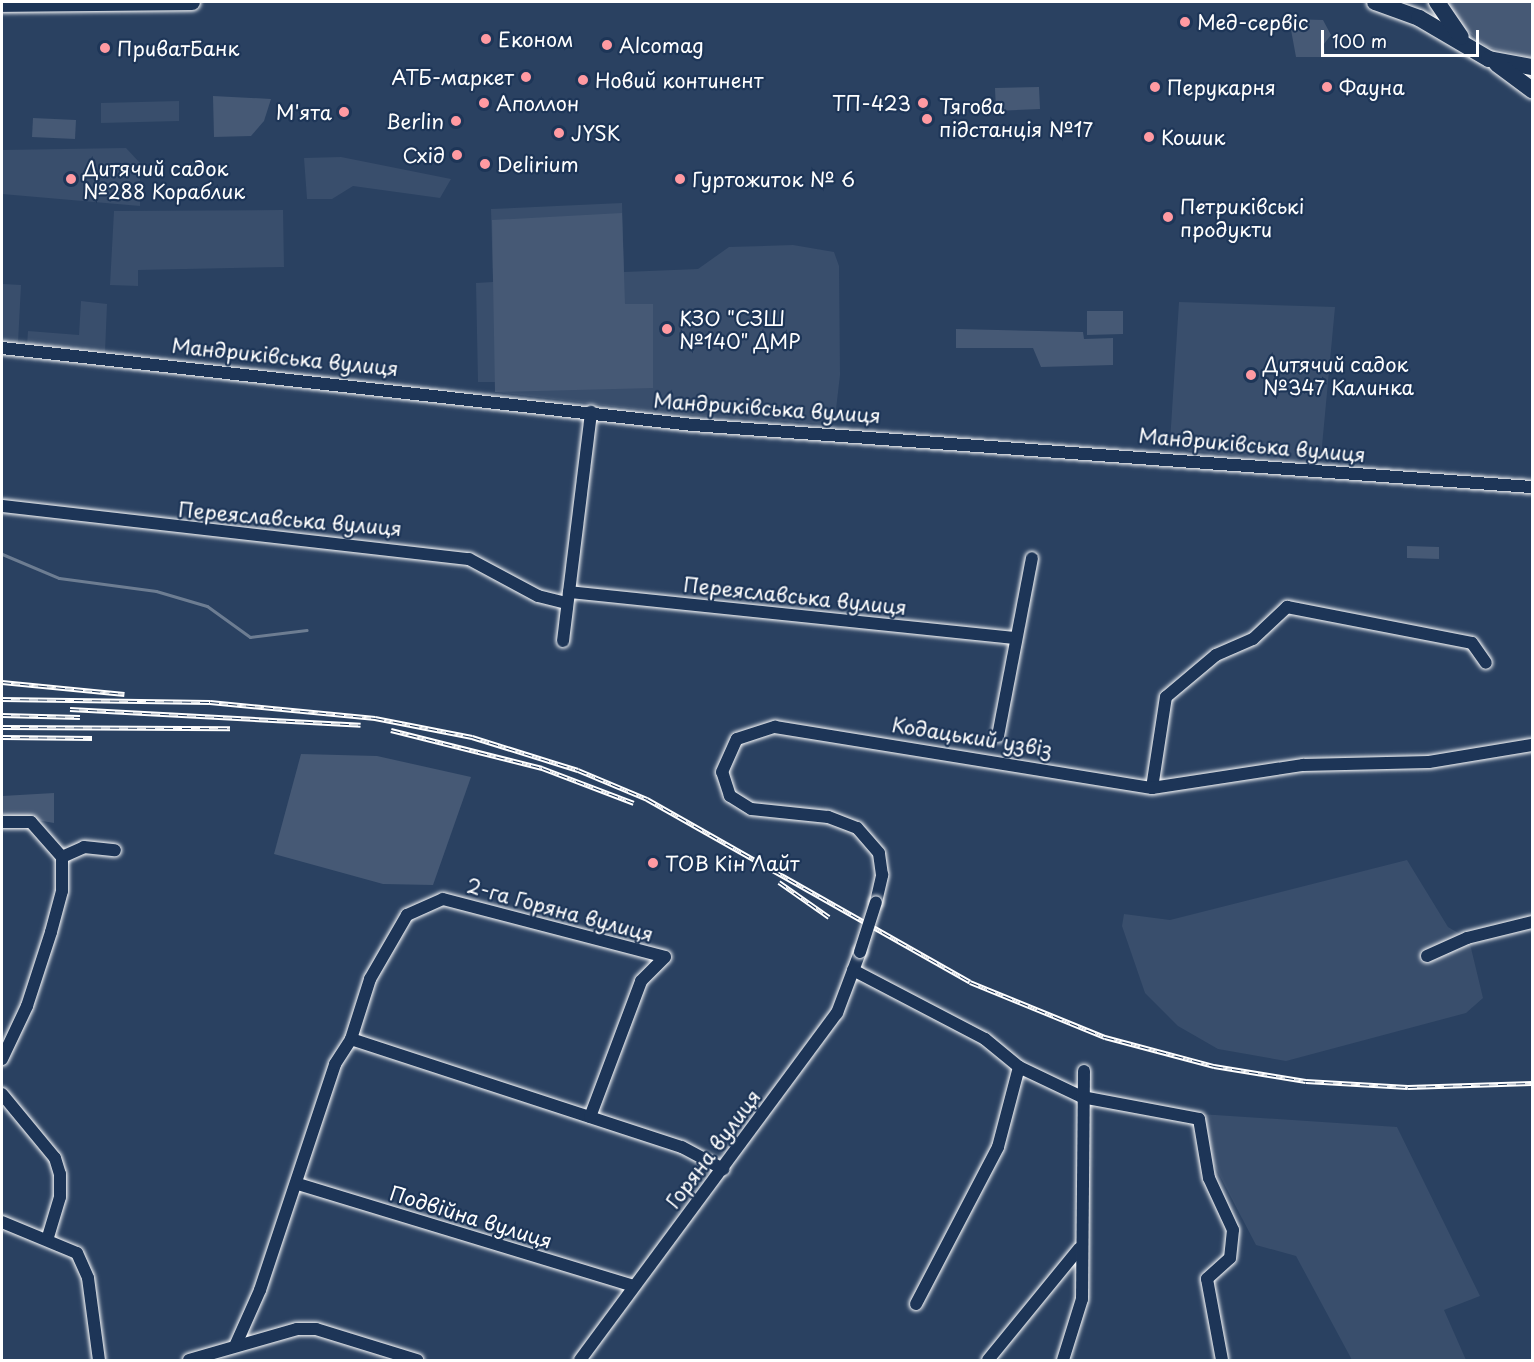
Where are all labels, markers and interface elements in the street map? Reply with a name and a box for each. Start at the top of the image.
place label: Мед-сервіс [1197,10,1308,34]
marker: Мед-сервіс [1178,15,1192,29]
scale bar [1324,18,1482,56]
place label: Економ [498,27,573,51]
text: 100 m [1332,27,1387,54]
marker: Економ [479,32,493,46]
place label: Alcomag [619,33,704,57]
place label: ПриватБанк [117,36,239,60]
marker: Alcomag [600,38,614,52]
marker: ПриватБанк [98,41,112,55]
place label: АТБ-маркет [392,65,514,89]
place label: Новий континент [595,68,764,92]
marker: АТБ-маркет [519,70,533,84]
marker: Новий континент [576,73,590,87]
place label: Перукарня [1167,75,1276,99]
place label: Фауна [1339,75,1405,99]
marker: Перукарня [1148,80,1162,94]
marker: Фауна [1320,80,1334,94]
place label: Аполлон [496,91,579,115]
place label: ТП-423 [832,91,911,115]
place label: Тягова пiдстанцiя №17 [939,95,1093,142]
marker: Аполлон [477,96,491,110]
marker: ТП-423 [916,96,930,110]
place label: М'ята [276,100,332,124]
marker: М'ята [337,105,351,119]
place label: Berlin [386,109,444,133]
marker: Тягова пiдстанцiя №17 [920,112,934,126]
marker: Berlin [449,114,463,128]
place label: JYSK [571,121,620,145]
place label: Кошик [1161,125,1225,149]
marker: JYSK [552,126,566,140]
marker: Кошик [1142,130,1156,144]
place label: Схід [403,143,445,167]
marker: Схід [450,148,464,162]
place label: Delirium [497,152,579,176]
place label: Дитячий садок №288 Кораблик [83,156,247,203]
marker: Delirium [478,157,492,171]
place label: Гуртожиток № 6 [692,167,855,191]
marker: Дитячий садок №288 Кораблик [64,172,78,186]
marker: Гуртожиток № 6 [673,172,687,186]
place label: Петриківські продукти [1180,194,1304,241]
marker: Петриківські продукти [1161,210,1175,224]
place label: КЗО "СЗШ №140" ДМР [679,306,802,353]
marker: КЗО "СЗШ №140" ДМР [660,322,674,336]
street label: Мандриківська вулиця [170,333,400,381]
place label: Дитячий садок №347 Калинка [1263,352,1415,399]
marker: Дитячий садок №347 Калинка [1244,368,1258,382]
street label: Мандриківська вулиця [652,388,882,428]
street label: Мандриківська вулиця [1137,423,1367,467]
street label: Переяславська вулиця [177,497,403,541]
street label: Переяславська вулиця [682,572,908,620]
street label: Кодацький узвіз [890,712,1054,762]
place label: ТОВ Кін Лайт [665,851,800,875]
marker: ТОВ Кін Лайт [646,856,660,870]
street label: 2-га Горяна вулиця [463,873,657,947]
street label: Горяна вулиця [660,1085,766,1213]
street label: Подвійна вулиця [387,1181,555,1253]

